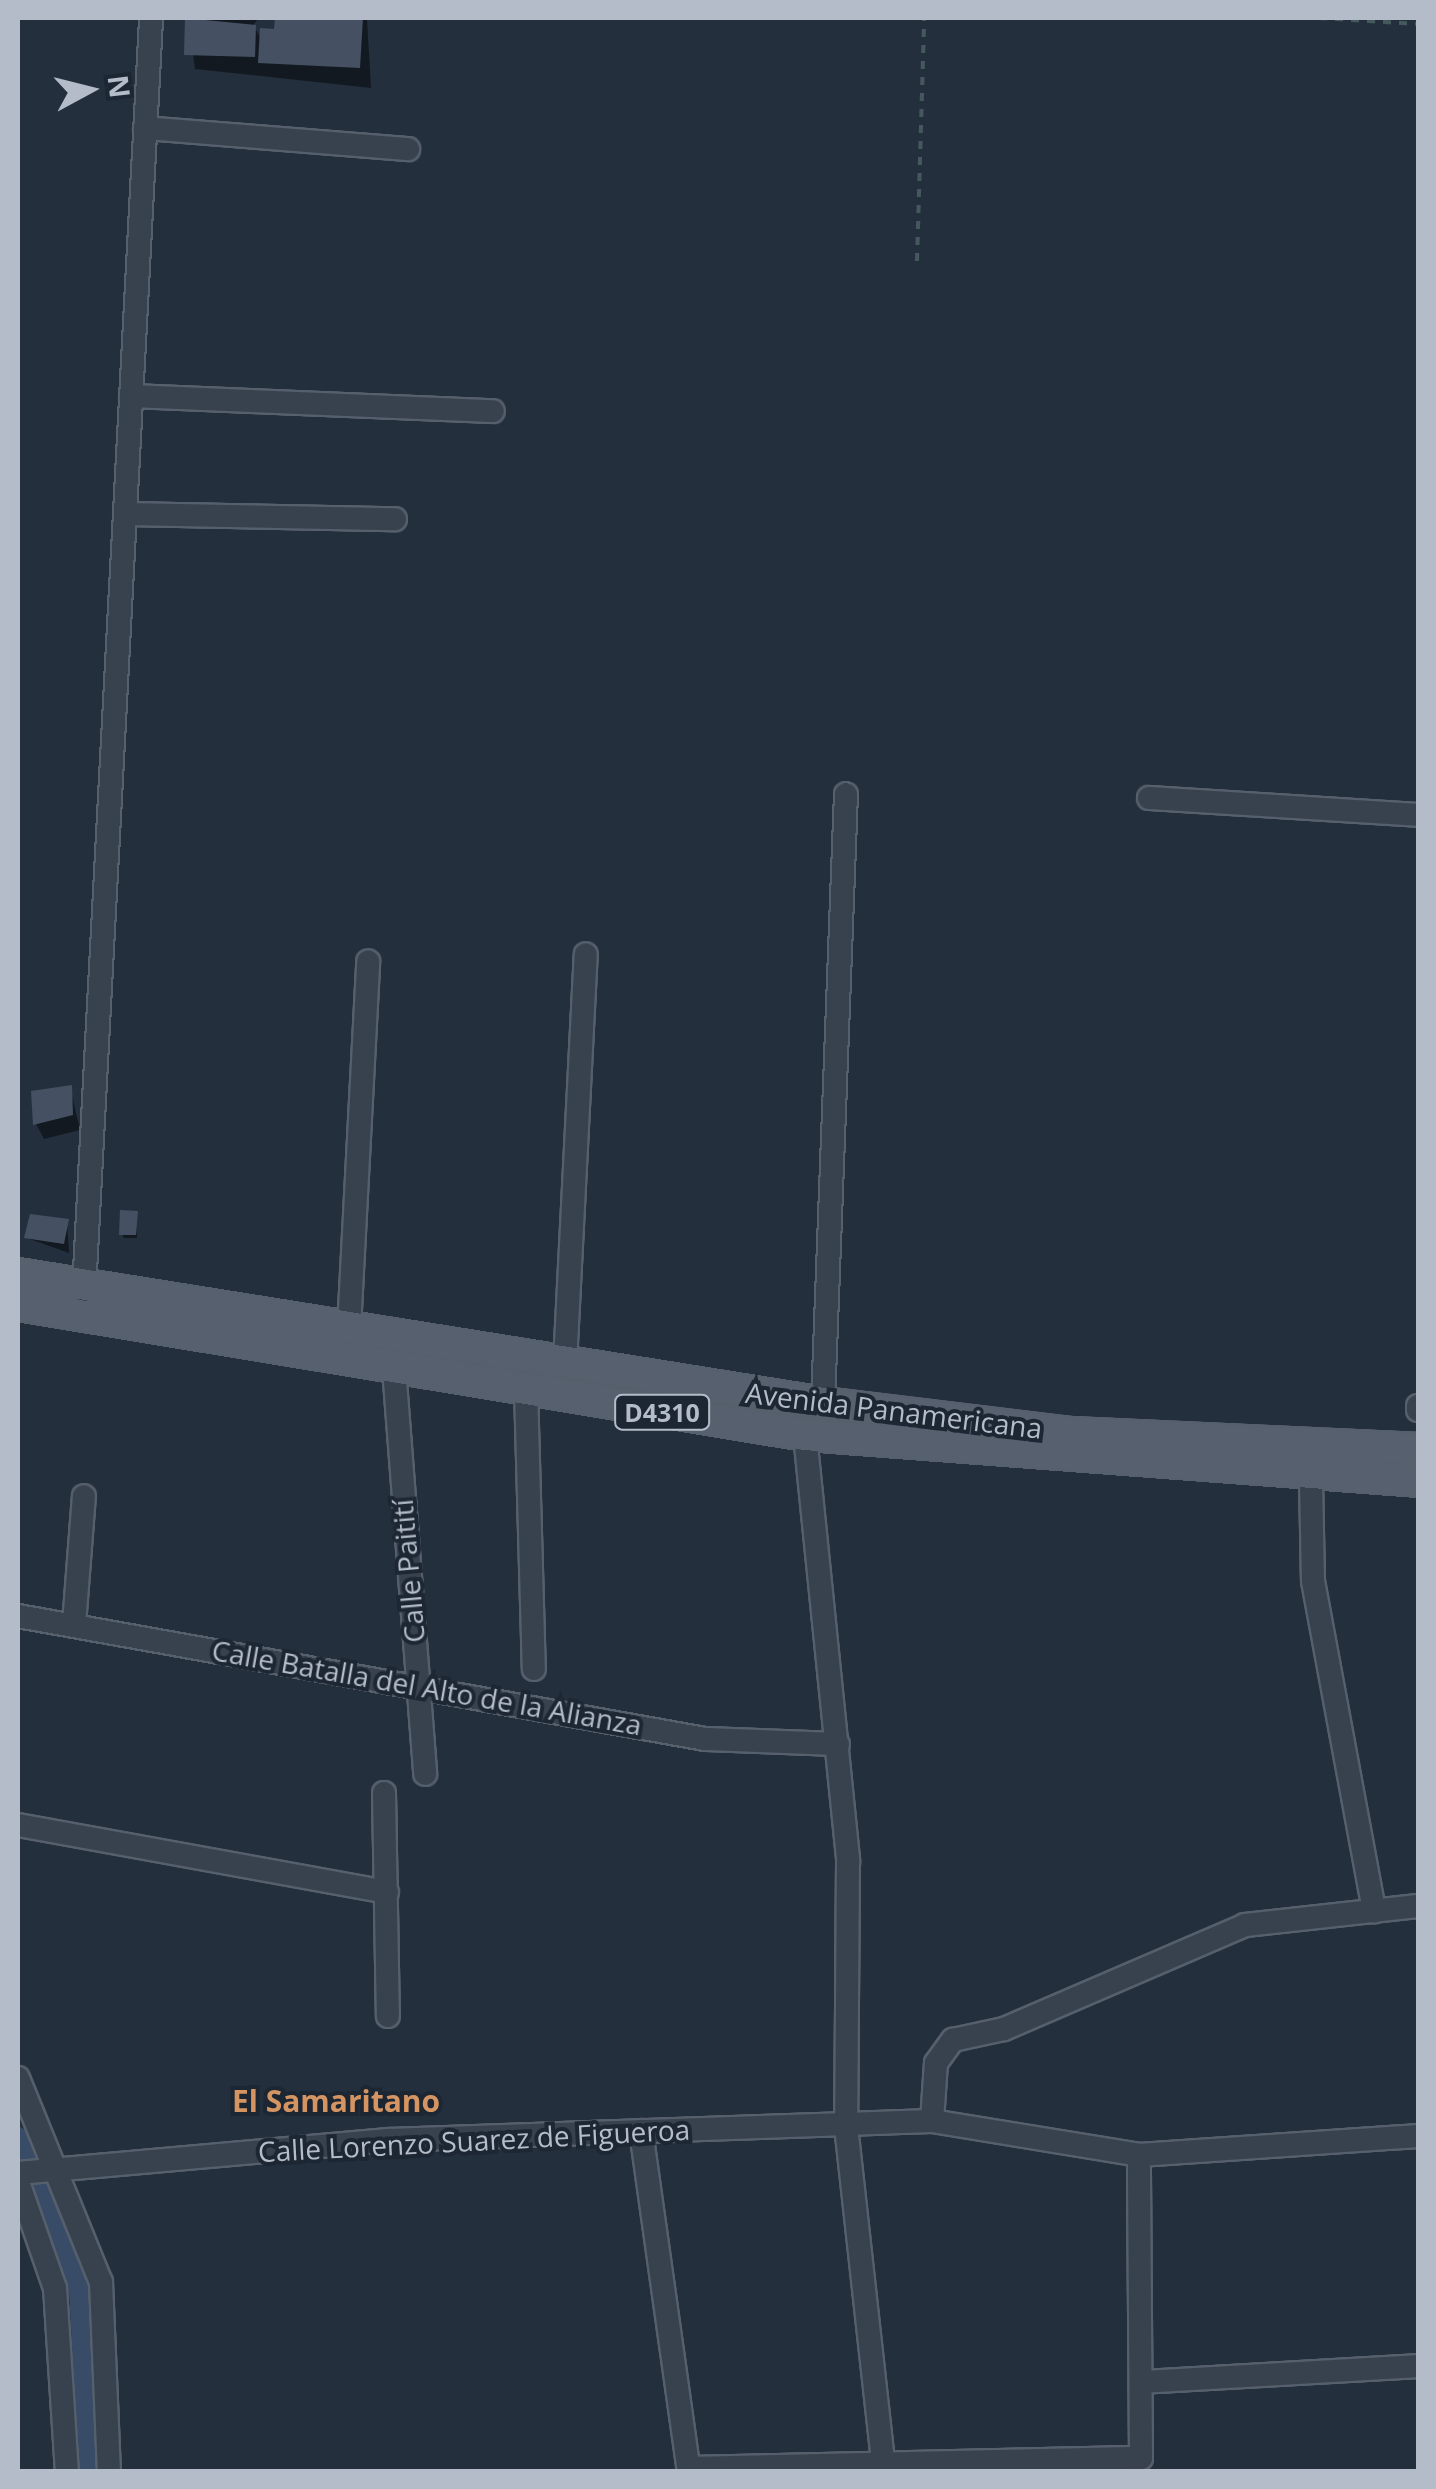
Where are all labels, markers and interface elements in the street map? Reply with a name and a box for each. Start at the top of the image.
north arrow [40,40,140,140]
text: N [100,73,140,100]
street label: Avenida Panamericana [744,1375,1044,1445]
road number: D4310 [612,1392,712,1432]
street label: Calle Paitití [385,1498,431,1644]
street label: Calle Batalla del Alto de la Alianza [209,1633,645,1741]
district label: El Samaritano [232,2083,440,2119]
street label: Calle Lorenzo Suarez de Figueroa [257,2112,691,2168]

